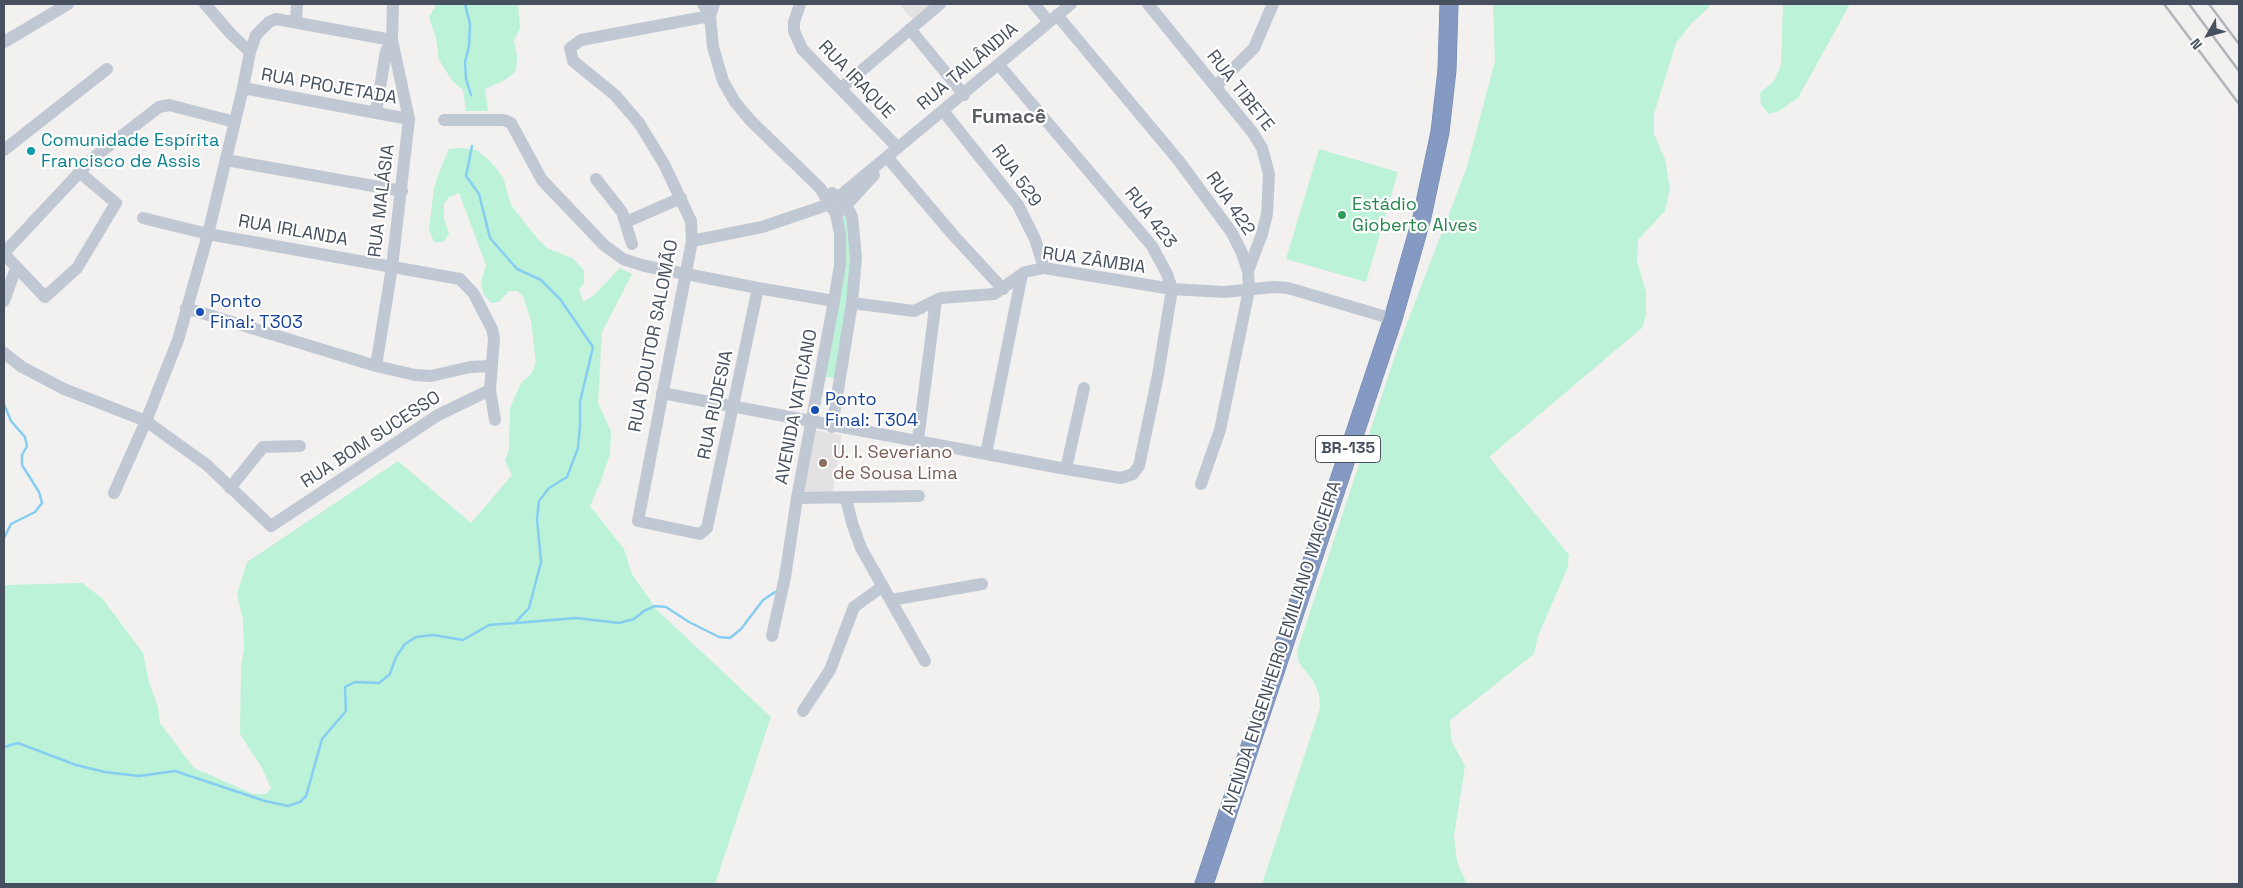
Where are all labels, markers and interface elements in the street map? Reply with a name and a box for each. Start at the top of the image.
north arrow [2183,10,2233,60]
street label: RUA TAILÂNDIA [913,19,1023,115]
text: N [2186,35,2206,53]
street label: RUA IRAQUE [813,36,899,124]
street label: RUA TIBETE [1202,46,1278,136]
street label: RUA PROJETADA [259,64,399,110]
district label: Fumacê [972,106,1046,130]
place label: Comunidade Espírita Francisco de Assis [41,130,219,172]
street label: RUA 529 [986,141,1046,211]
street label: RUA MALÁSIA [364,143,400,259]
marker: Comunidade Espírita Francisco de Assis [25,145,37,157]
street label: RUA 422 [1201,168,1259,240]
street label: RUA 423 [1119,183,1181,253]
place label: Estádio Gioberto Alves [1352,194,1477,236]
marker: Estádio Gioberto Alves [1336,209,1348,221]
street label: RUA IRLANDA [236,211,350,251]
street label: RUA DOUTOR SALOMÃO [625,238,683,434]
street label: RUA ZÂMBIA [1041,243,1147,279]
place label: Ponto Final: T303 [210,291,303,334]
marker: Ponto Final: T303 [194,306,206,318]
street label: AVENIDA VATICANO [771,328,823,486]
street label: RUA RUDESIA [694,348,738,462]
street label: RUA BOM SUCESSO [297,387,445,493]
place label: Ponto Final: T304 [825,389,918,432]
marker: Ponto Final: T304 [809,404,821,416]
road number: BR-135 [1316,436,1380,462]
place label: U. I. Severiano de Sousa Lima [833,442,958,484]
marker: U. I. Severiano de Sousa Lima [817,457,829,469]
street label: AVENIDA ENGENHEIRO EMILIANO MACIEIRA [1218,478,1346,818]

